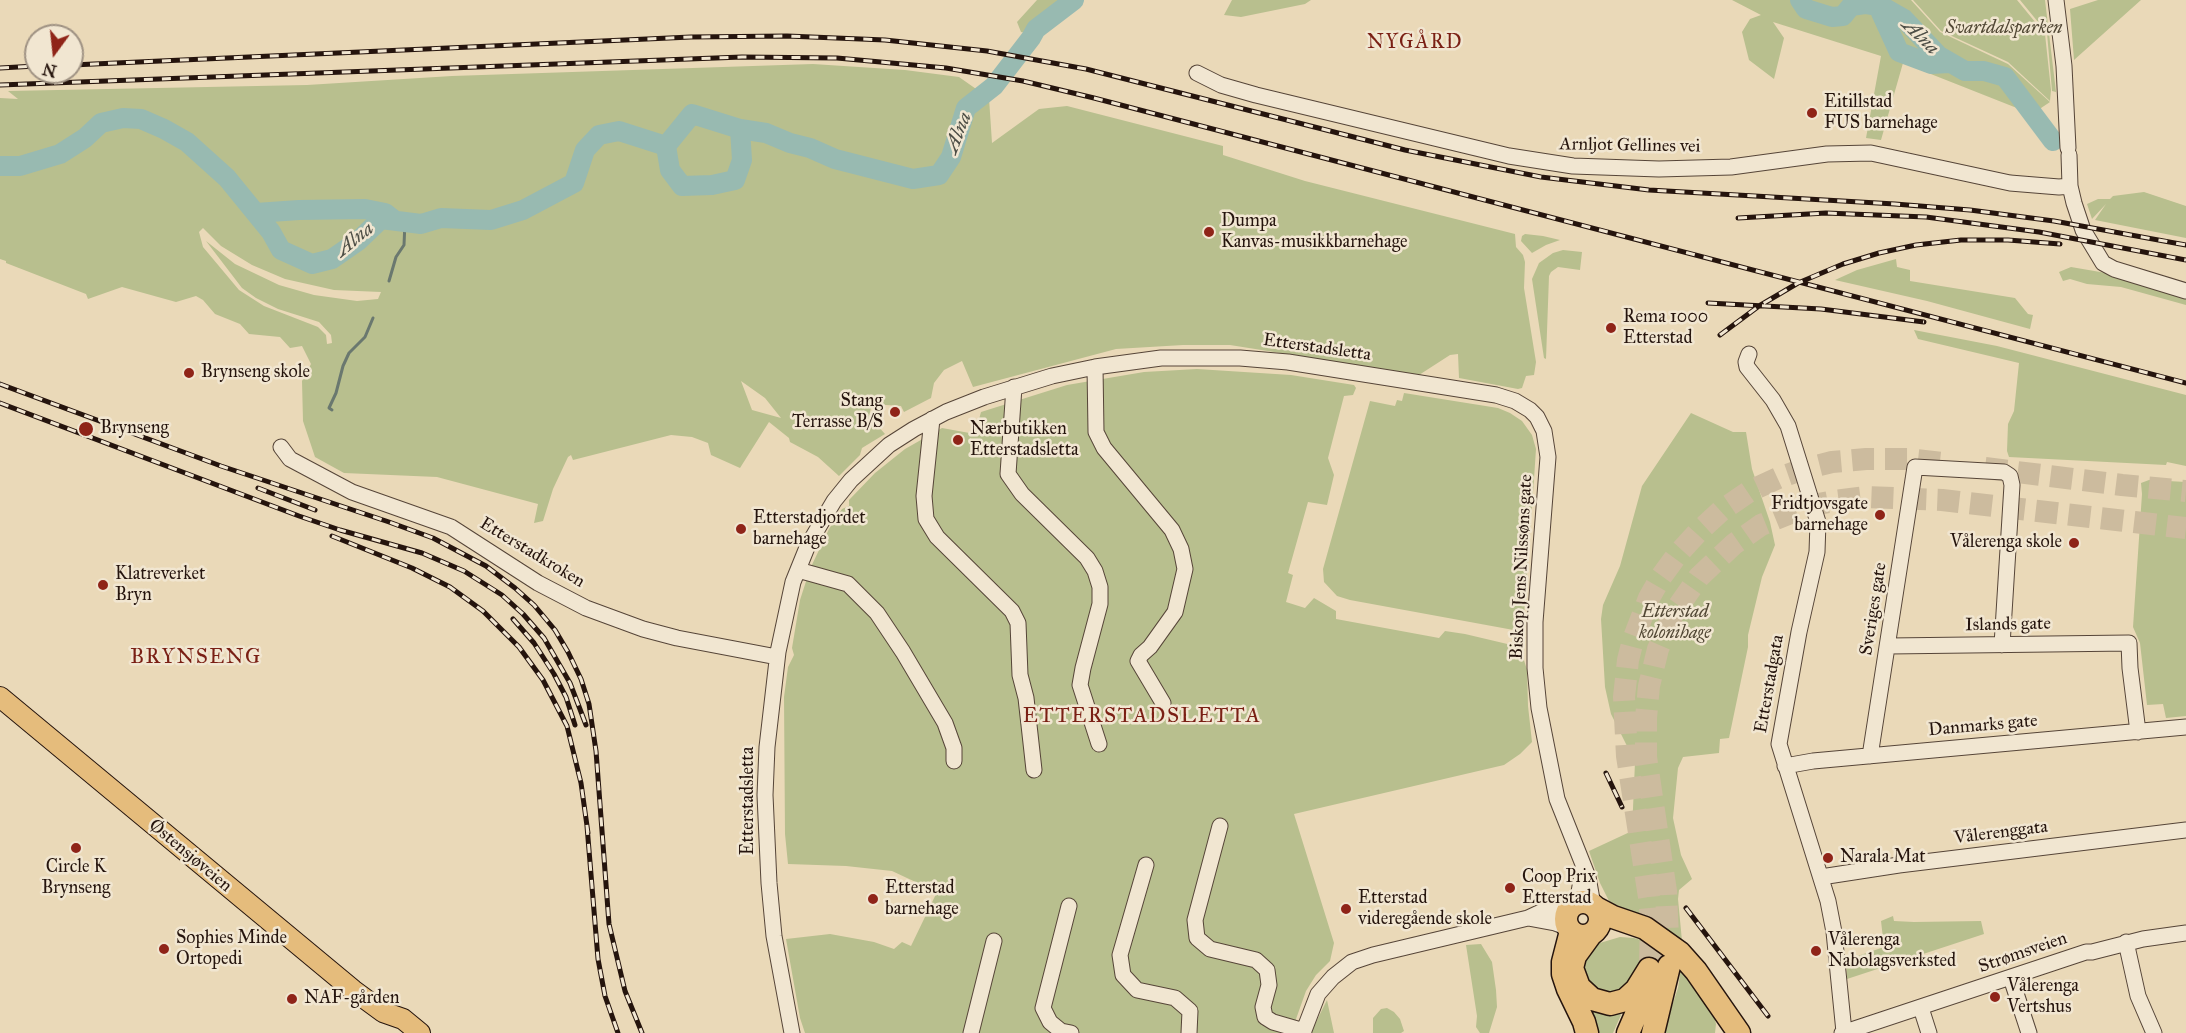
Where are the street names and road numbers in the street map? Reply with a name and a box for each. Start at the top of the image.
street label: Arnljot Gellines vei [1559,134,1701,158]
street label: Etterstadsletta [1262,330,1372,366]
street label: Biskop Jens Nilssøns gate [1506,474,1538,660]
street label: Etterstadkroken [475,513,589,593]
street label: Sveriges gate [1856,561,1892,657]
street label: Islands gate [1965,613,2051,637]
street label: Etterstadgata [1751,633,1789,735]
street label: Danmarks gate [1927,710,2039,742]
street label: Etterstadsletta [738,747,760,855]
street label: Østensjøveien [144,815,236,897]
street label: Vålerenggata [1953,817,2049,849]
street label: Strømsveien [1976,928,2070,978]

